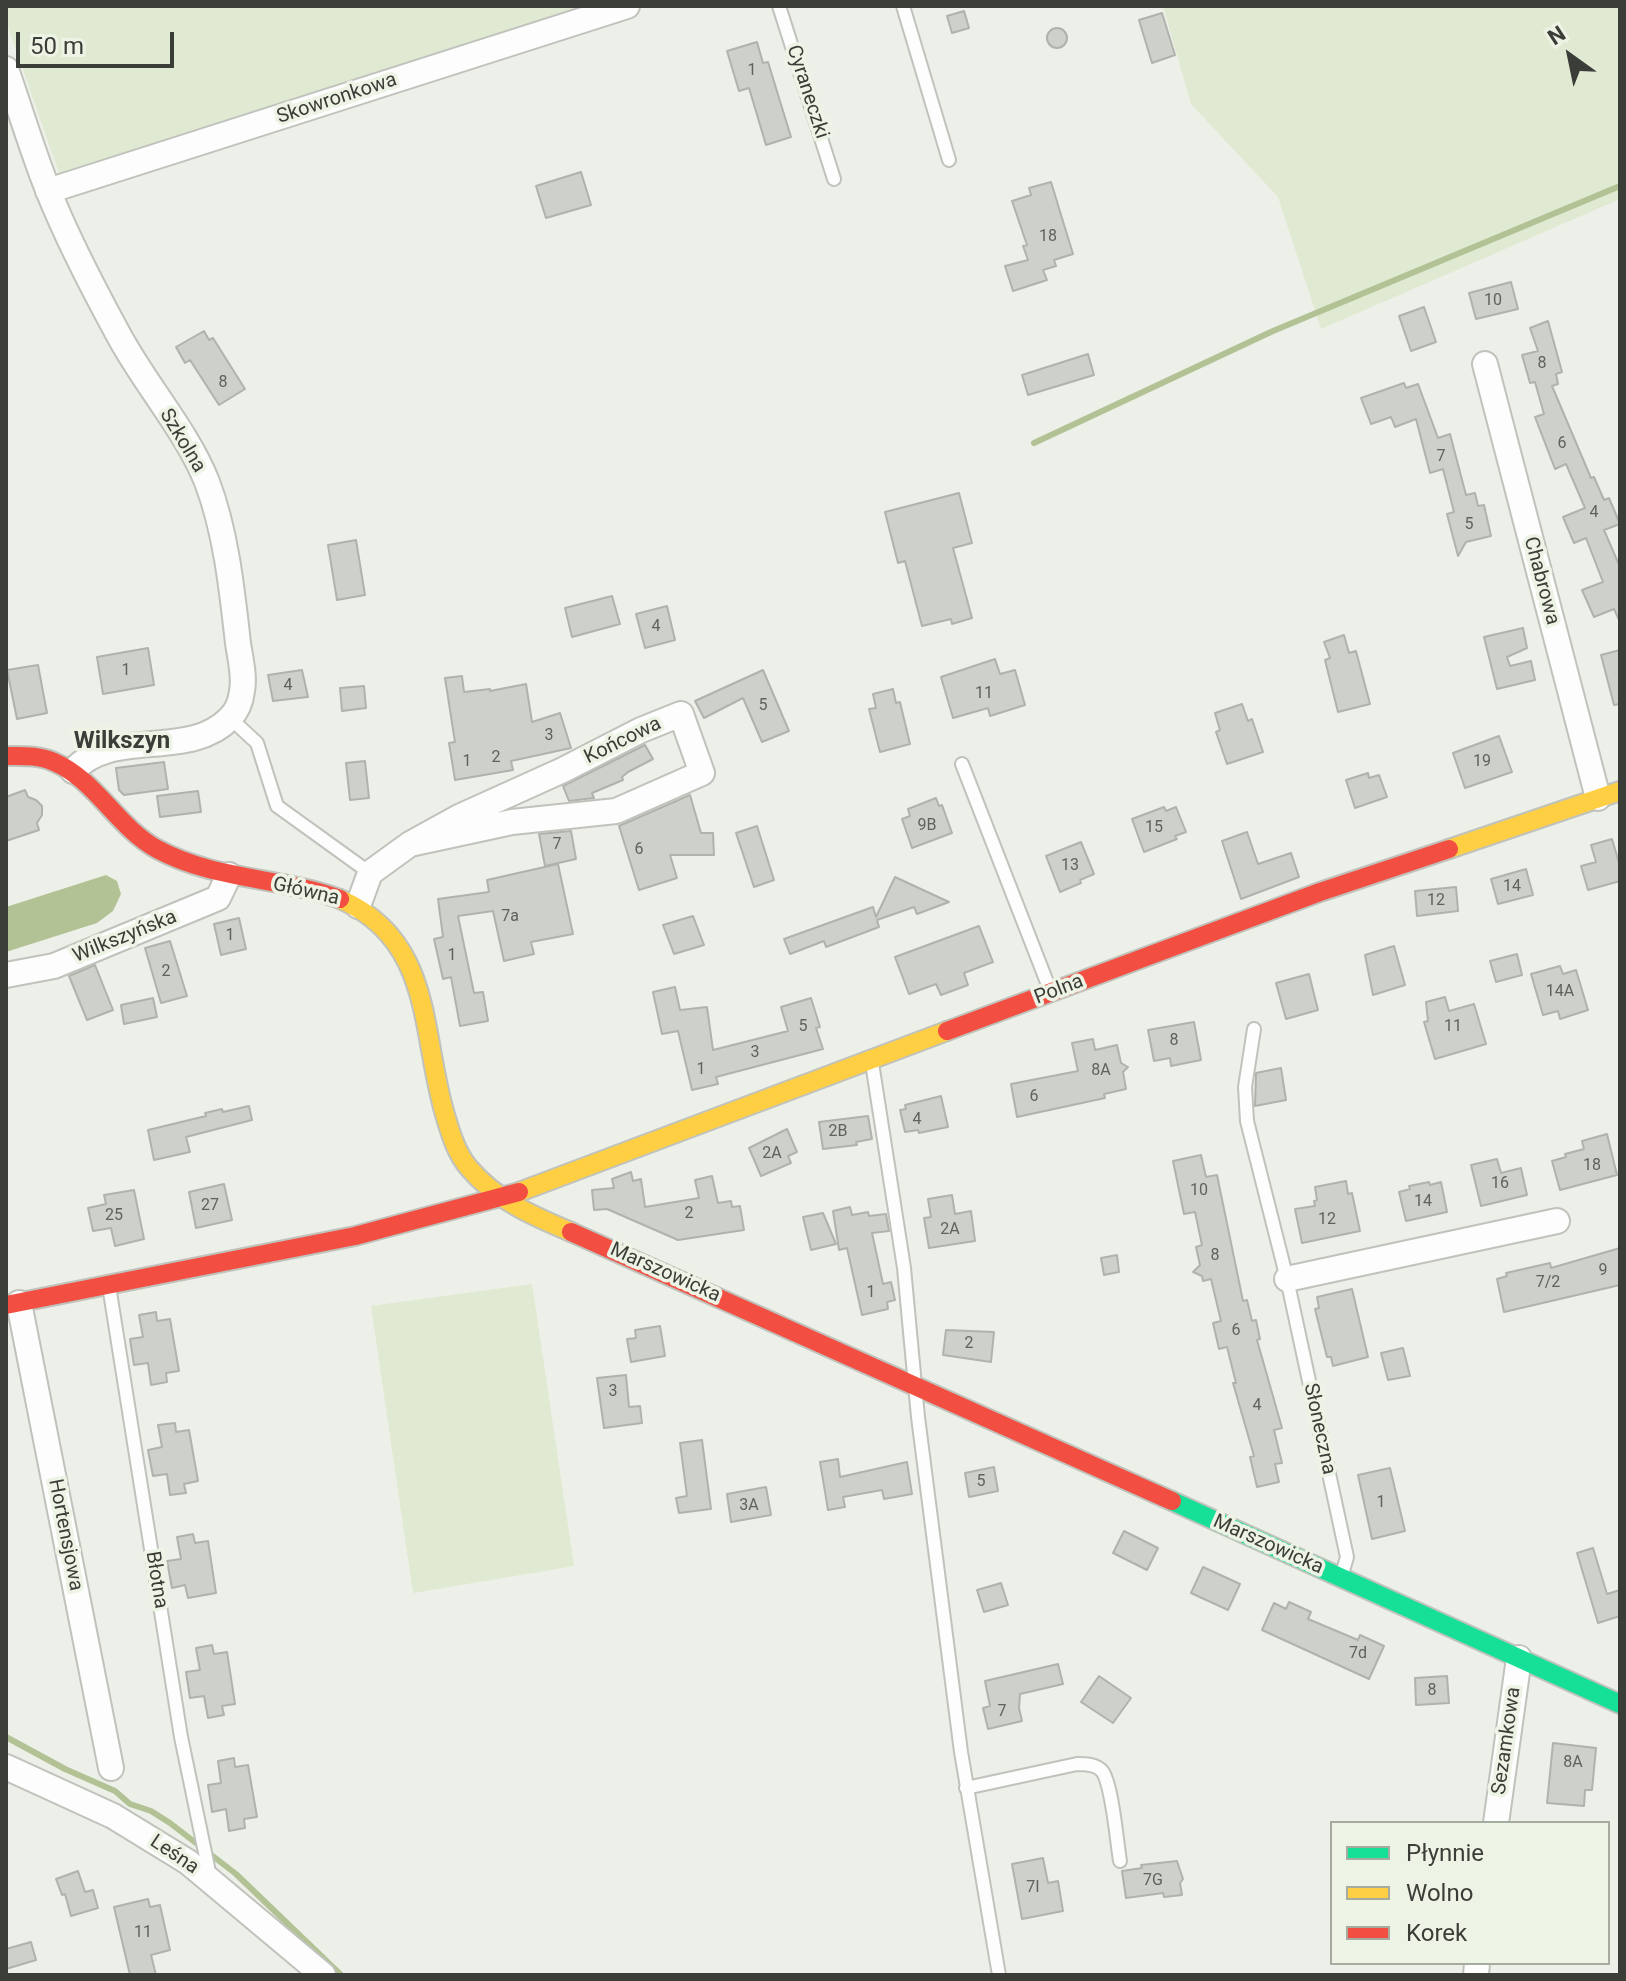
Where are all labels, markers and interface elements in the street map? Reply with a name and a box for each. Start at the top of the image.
scale bar [20,16,178,66]
north arrow [1530,16,1610,96]
text: N [1543,21,1570,50]
text: 50 m [30,32,84,60]
street label: Cyraneczki [781,42,833,142]
house number: 1 [748,61,756,81]
street label: Skowronkowa [274,68,400,130]
house number: 18 [1039,227,1057,247]
house number: 10 [1484,291,1502,311]
house number: 8 [1538,354,1546,374]
house number: 8 [219,373,227,393]
street label: Szkolna [154,405,210,477]
house number: 6 [1558,434,1566,454]
house number: 7 [1437,447,1445,467]
house number: 4 [1590,503,1598,523]
house number: 5 [1465,515,1473,535]
street label: Chabrowa [1518,534,1564,628]
house number: 4 [652,617,660,637]
house number: 1 [122,661,130,681]
house number: 4 [284,676,292,696]
house number: 11 [975,684,993,704]
house number: 5 [759,696,767,716]
street label: Końcowa [581,712,665,770]
house number: 3 [545,726,553,746]
district label: Wilkszyn [74,728,170,756]
house number: 2 [492,748,500,768]
house number: 1 [463,752,471,772]
house number: 19 [1473,752,1491,772]
house number: 9B [918,816,936,836]
house number: 15 [1145,818,1163,838]
house number: 7 [553,835,561,855]
house number: 6 [635,840,643,860]
house number: 13 [1061,856,1079,876]
street label: Główna [270,873,342,911]
house number: 14 [1503,877,1521,897]
house number: 12 [1427,891,1445,911]
street label: Wilkszyńska [70,905,180,969]
house number: 7a [501,907,519,927]
house number: 1 [226,926,234,946]
house number: 1 [448,946,456,966]
house number: 2 [162,962,170,982]
street label: Polna [1031,970,1087,1010]
house number: 14A [1546,982,1574,1002]
house number: 5 [799,1017,807,1037]
house number: 11 [1444,1017,1462,1037]
house number: 8 [1170,1031,1178,1051]
house number: 3 [751,1043,759,1063]
house number: 1 [697,1060,705,1080]
house number: 8A [1091,1061,1111,1081]
house number: 6 [1030,1087,1038,1107]
house number: 4 [913,1110,921,1130]
house number: 2B [829,1122,847,1142]
house number: 2A [762,1144,782,1164]
house number: 18 [1583,1156,1601,1176]
house number: 16 [1491,1174,1509,1194]
house number: 10 [1190,1181,1208,1201]
house number: 14 [1414,1192,1432,1212]
house number: 27 [201,1196,219,1216]
house number: 2 [685,1204,693,1224]
house number: 25 [105,1206,123,1226]
house number: 12 [1318,1210,1336,1230]
house number: 2A [940,1220,960,1240]
street label: Marszowicka [606,1238,724,1308]
house number: 8 [1211,1246,1219,1266]
house number: 9 [1599,1261,1607,1281]
house number: 7/2 [1536,1273,1560,1293]
house number: 1 [867,1283,875,1303]
house number: 6 [1232,1321,1240,1341]
house number: 2 [965,1334,973,1354]
street label: Słoneczna [1298,1381,1340,1477]
house number: 3 [609,1382,617,1402]
house number: 4 [1253,1396,1261,1416]
house number: 5 [977,1472,985,1492]
street label: Hortensjowa [42,1477,88,1593]
house number: 1 [1377,1493,1385,1513]
house number: 3A [739,1496,759,1516]
street label: Marszowicka [1209,1510,1327,1580]
street label: Błotna [140,1550,172,1610]
house number: 7d [1349,1644,1367,1664]
house number: 8 [1428,1681,1436,1701]
street label: Sezamkowa [1488,1686,1526,1796]
house number: 7 [998,1702,1006,1722]
house number: 8A [1563,1753,1583,1773]
legend [1330,1821,1610,1965]
street label: Leśna [145,1830,203,1880]
text: Płynnie [1406,1839,1484,1867]
house number: 7G [1143,1871,1163,1891]
house number: 7I [1026,1878,1040,1898]
text: Wolno [1406,1879,1473,1907]
text: Korek [1406,1919,1467,1947]
house number: 11 [134,1923,152,1943]

